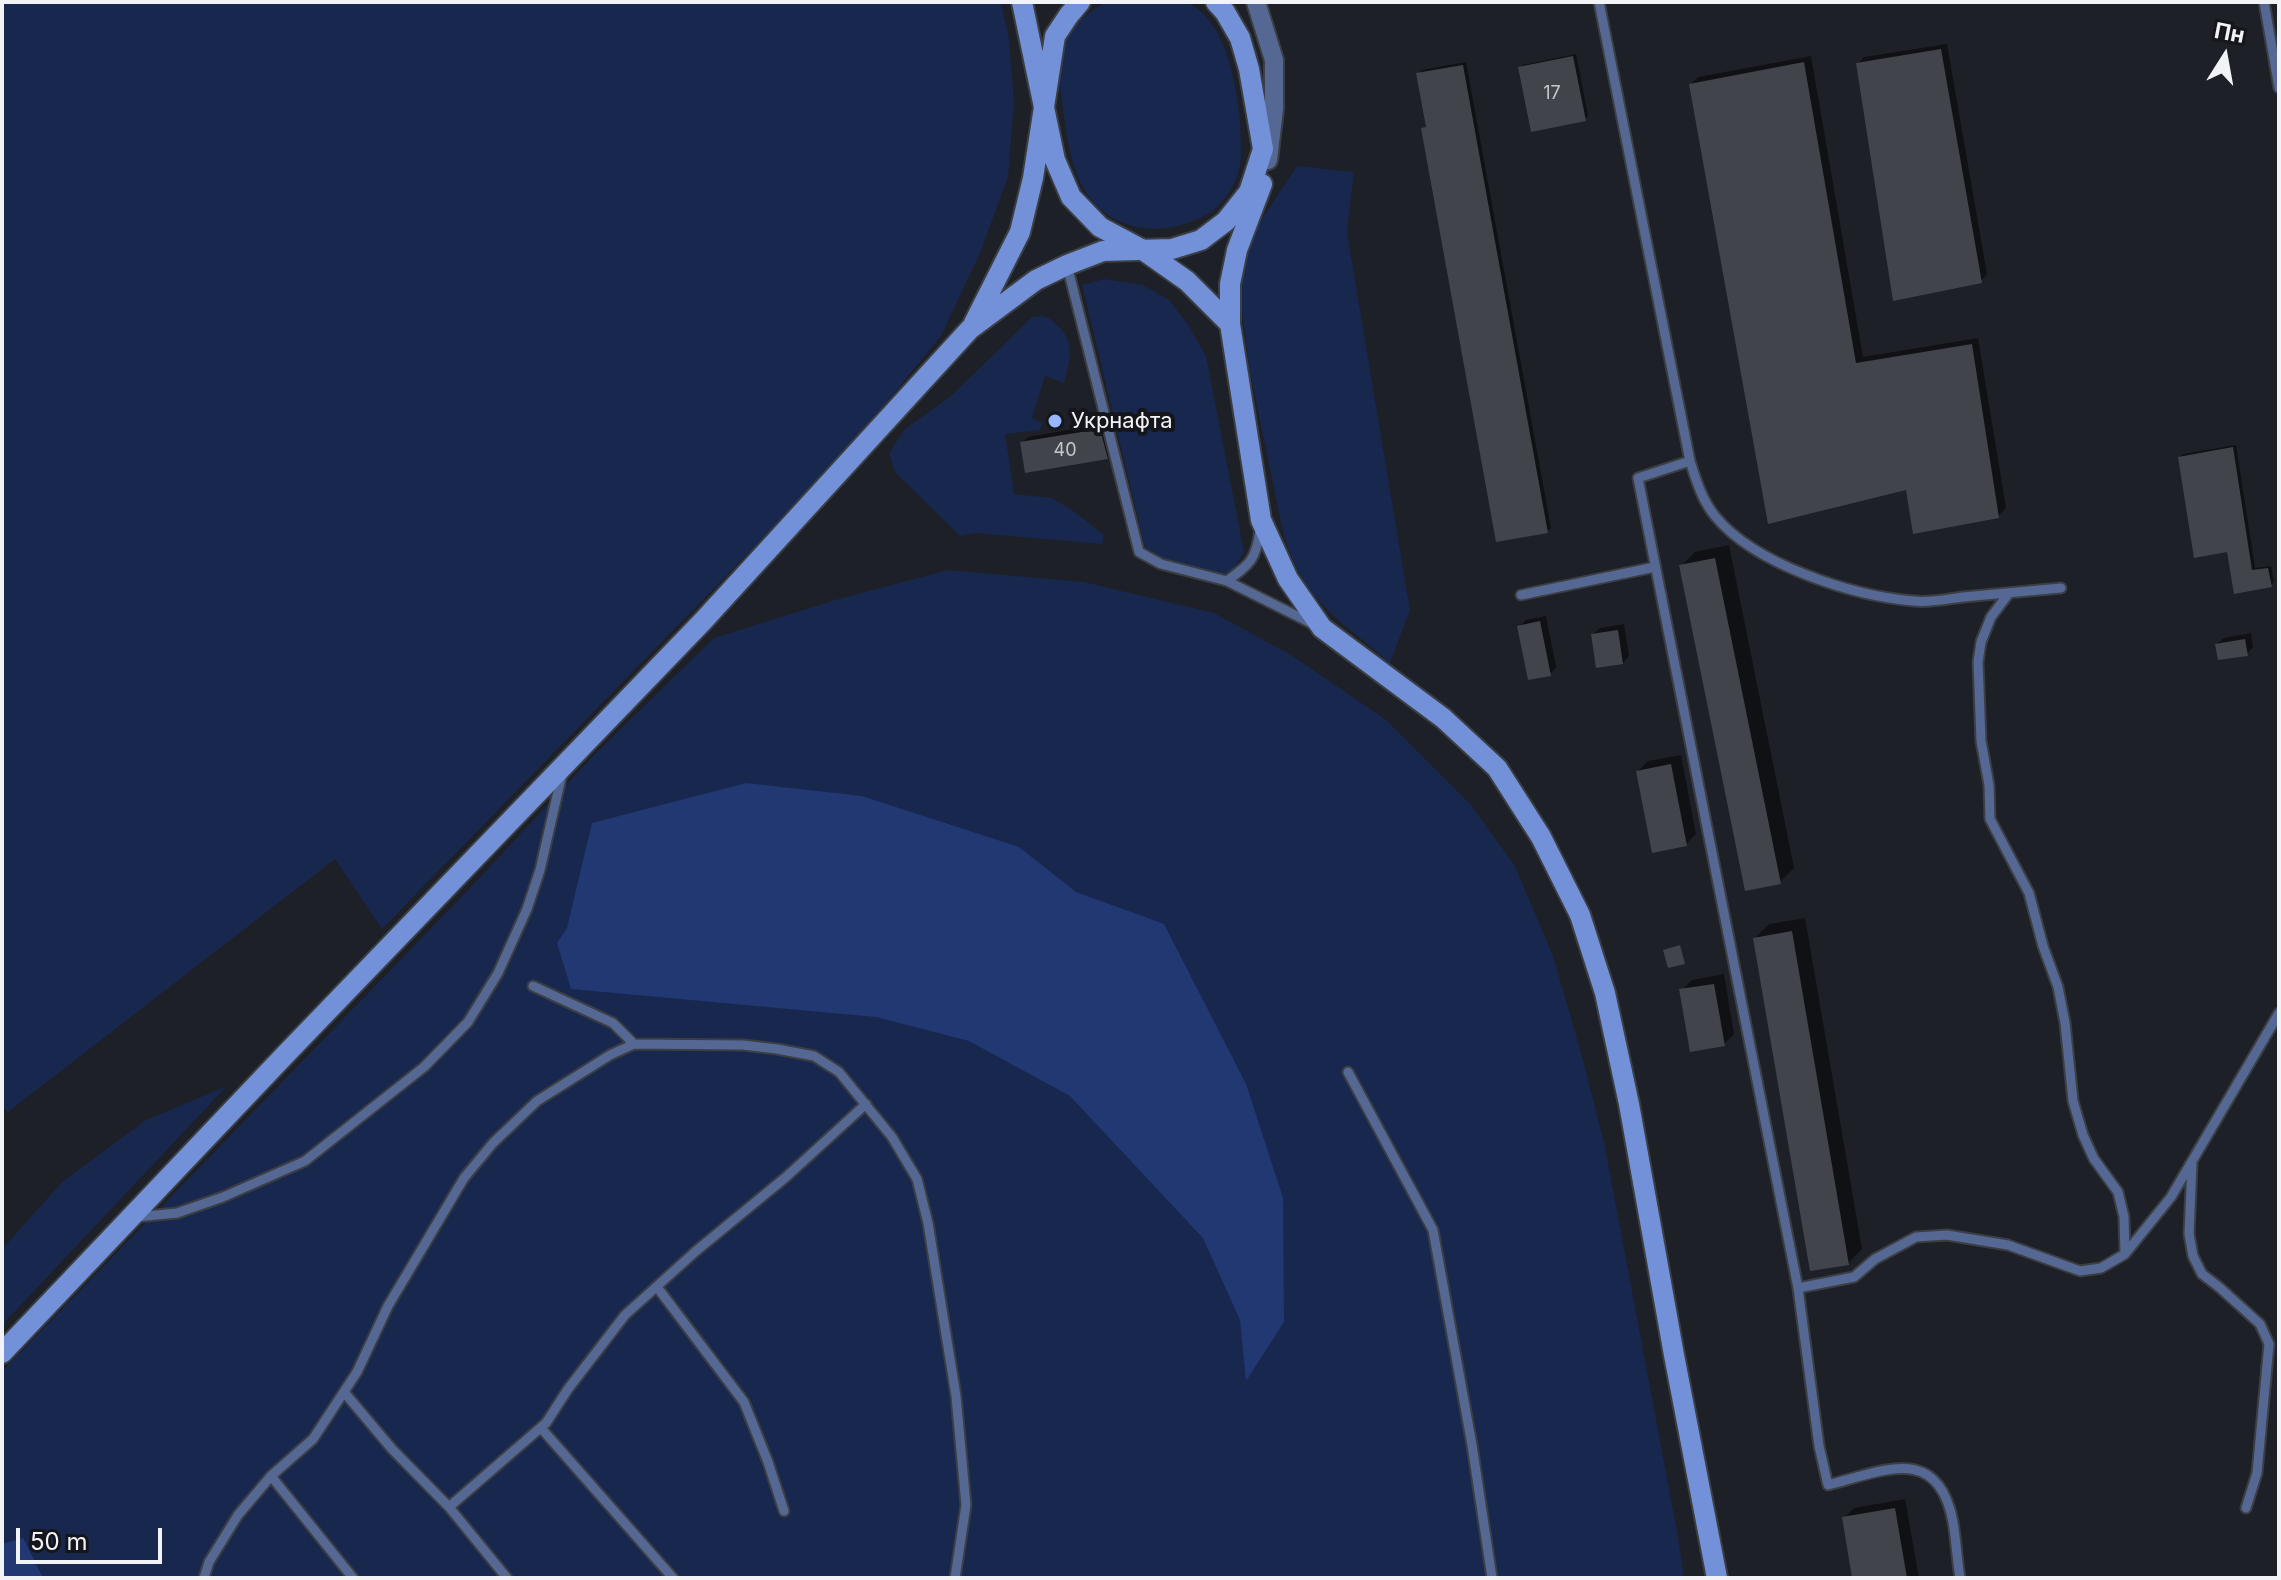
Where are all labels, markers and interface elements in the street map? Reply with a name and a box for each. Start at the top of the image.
north arrow [2185,16,2265,96]
text: Пн [2212,17,2247,48]
house number: 17 [1543,83,1561,105]
place label: Укрнафта [1071,408,1172,434]
marker: Укрнафта [1046,412,1064,430]
house number: 40 [1054,440,1076,462]
scale bar [20,1512,166,1562]
text: 50 m [30,1527,88,1556]

